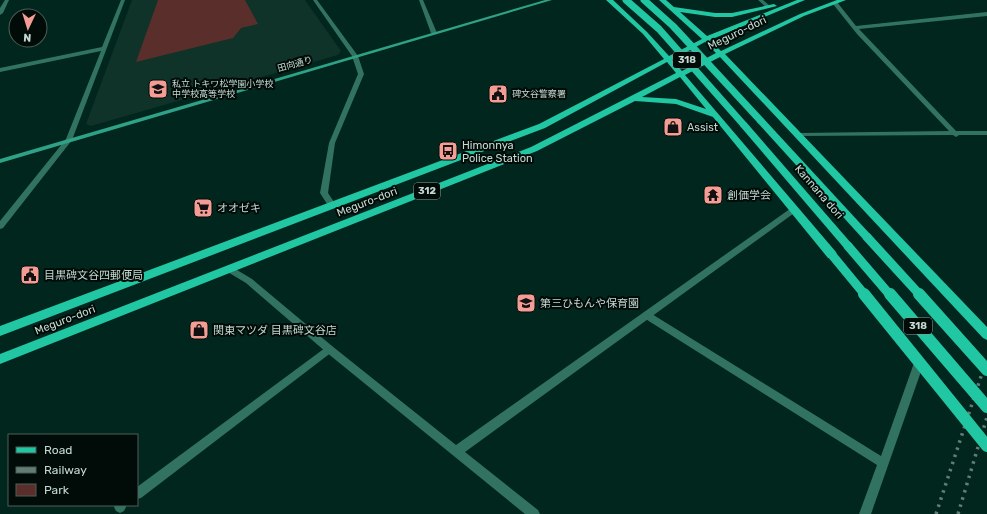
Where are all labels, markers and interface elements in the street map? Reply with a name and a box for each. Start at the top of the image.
north arrow [8,8,48,48]
street label: Meguro-dori [706,13,768,53]
text: N [23,31,32,44]
road number: 318 [673,52,701,68]
street label: 田向通り [276,54,314,74]
school or university icon: 私立 トキワ松学園小学校 中学校高等学校 [147,78,169,100]
place label: 私立 トキワ松学園小学校 中学校高等学校 [172,79,273,99]
public building icon: 碑文谷警察署 [487,83,509,105]
place label: 碑文谷警察署 [512,89,566,99]
shop icon: Assist [662,116,684,138]
place label: Assist [687,121,719,134]
place label: Himonnya Police Station [462,139,533,165]
bus stop icon: Himonnya Police Station [437,140,459,162]
street label: Kannana dori [792,162,846,222]
road number: 312 [414,183,440,199]
temple icon: 創価学会 [702,184,724,206]
street label: Meguro-dori [335,185,399,219]
place label: 創価学会 [727,189,771,202]
supermarket icon: オオゼキ [192,197,214,219]
place label: オオゼキ [217,202,261,215]
public building icon: 目黒碑文谷四郵便局 [19,264,41,286]
place label: 目黒碑文谷四郵便局 [44,269,143,282]
school or university icon: 第三ひもんや保育園 [515,292,537,314]
place label: 第三ひもんや保育園 [540,297,639,310]
street label: Meguro-dori [33,303,97,337]
road number: 318 [904,318,932,334]
shop icon: 関東マツダ 目黒碑文谷店 [188,319,210,341]
place label: 関東マツダ 目黒碑文谷店 [213,324,337,337]
legend [8,434,138,506]
text: Road [44,443,72,457]
text: Railway [44,463,87,477]
text: Park [44,483,70,497]

